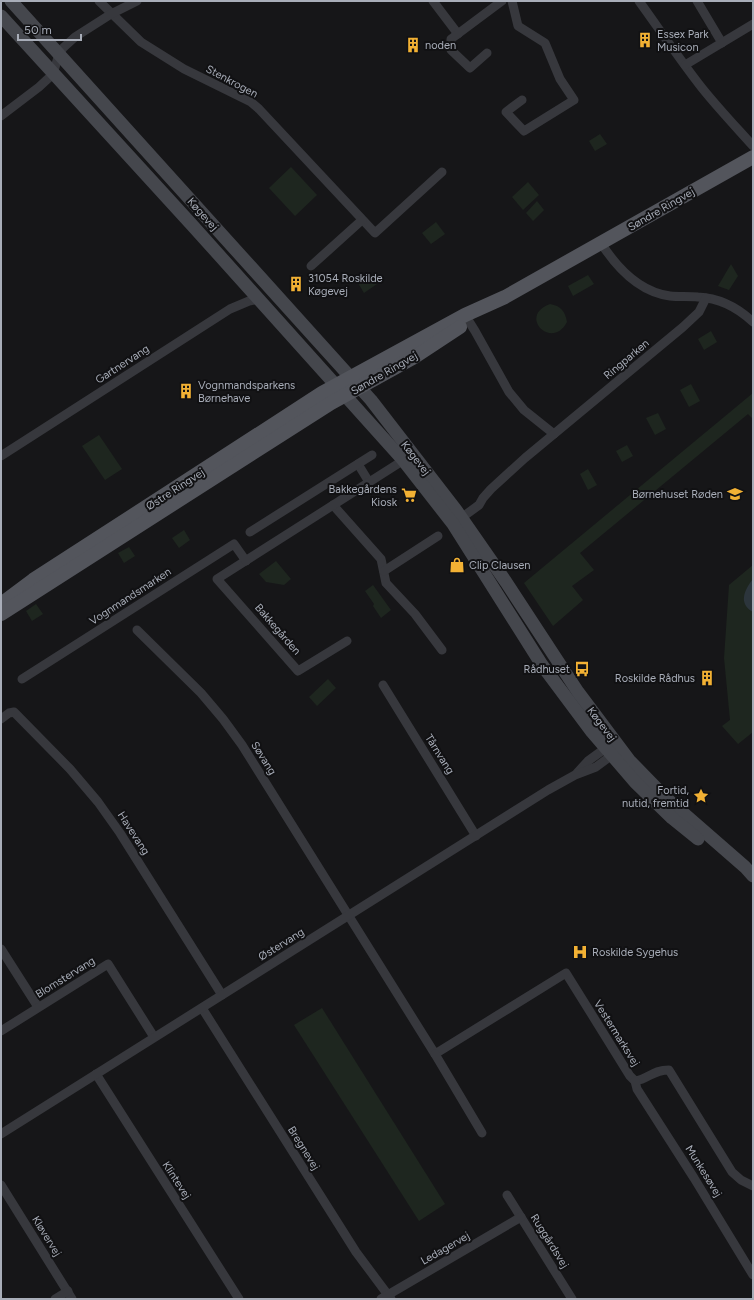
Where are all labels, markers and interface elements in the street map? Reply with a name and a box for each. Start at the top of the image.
scale bar [18,16,81,42]
text: 50 m [24,23,52,37]
place label: Essex Park Musicon [657,28,709,54]
building icon: Essex Park Musicon [636,31,654,49]
building icon: noden [404,36,422,54]
place label: noden [425,39,456,52]
street label: Stenkrogen [204,62,260,101]
street label: Søndre Ringvej [626,185,697,234]
street label: Køgevej [184,195,221,234]
place label: 31054 Roskilde Køgevej [308,272,383,298]
building icon: 31054 Roskilde Køgevej [287,275,305,293]
street label: Ringparken [601,337,652,382]
street label: Gartnervang [93,342,152,387]
street label: Søndre Ringvej [349,349,420,398]
place label: Vognmandsparkens Børnehave [198,379,295,405]
building icon: Vognmandsparkens Børnehave [177,382,195,400]
street label: Køgevej [398,439,433,478]
street label: Østre Ringvej [144,466,207,513]
place label: Bakkegårdens Kiosk [329,483,398,509]
school or university icon: Børnehuset Røden [726,485,744,503]
supermarket icon: Bakkegårdens Kiosk [400,486,418,504]
place label: Børnehuset Røden [632,488,723,501]
shop icon: Clip Clausen [448,556,466,574]
place label: Clip Clausen [469,559,531,572]
street label: Vognmandsmarken [87,565,174,628]
street label: Bakkegården [252,601,303,657]
bus stop icon: Rådhuset [573,660,591,678]
place label: Rådhuset [524,663,570,676]
building icon: Roskilde Rådhus [698,669,716,687]
place label: Roskilde Rådhus [615,672,695,685]
street label: Køgevej [584,704,619,744]
street label: Tårnvang [422,732,457,777]
street label: Søvang [248,739,279,777]
place label: Fortid, nutid, fremtid [622,784,690,810]
place icon: Fortid, nutid, fremtid [692,787,710,805]
street label: Havevang [115,809,152,857]
street label: Østervang [256,925,307,964]
hospital icon: Roskilde Sygehus [571,943,589,961]
place label: Roskilde Sygehus [592,946,678,959]
street label: Blomstervang [33,954,97,1001]
street label: Vestermarksvej [591,998,642,1069]
street label: Bregnevej [285,1124,322,1173]
street label: Munkesøvej [683,1143,725,1200]
street label: Klintevej [160,1159,194,1202]
street label: Ruggårdsvej [528,1212,571,1271]
street label: Kløvervej [29,1214,64,1259]
street label: Ledagervej [418,1229,472,1268]

